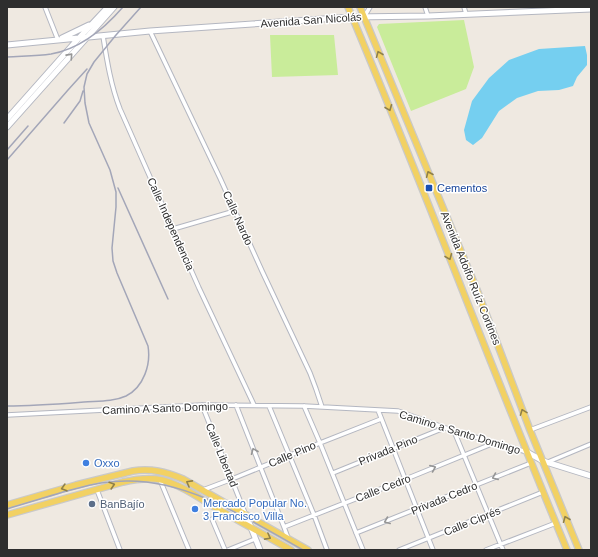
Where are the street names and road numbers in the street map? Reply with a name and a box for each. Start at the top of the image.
street label: Avenida San Nicolás [260,10,362,30]
street label: Calle Independencia [145,176,197,273]
street label: Calle Nardo [221,189,255,247]
street label: Avenida Adolfo Ruíz Cortines [439,210,504,347]
street label: Camino A Santo Domingo [102,400,228,416]
street label: Camino a Santo Domingo [398,408,522,456]
street label: Calle Libertad [204,421,240,489]
street label: Privada Pino [357,433,419,467]
street label: Calle Pino [267,439,317,469]
street label: Calle Cedro [354,472,412,504]
street label: Privada Cedro [409,479,479,517]
street label: Calle Ciprés [442,504,502,538]

